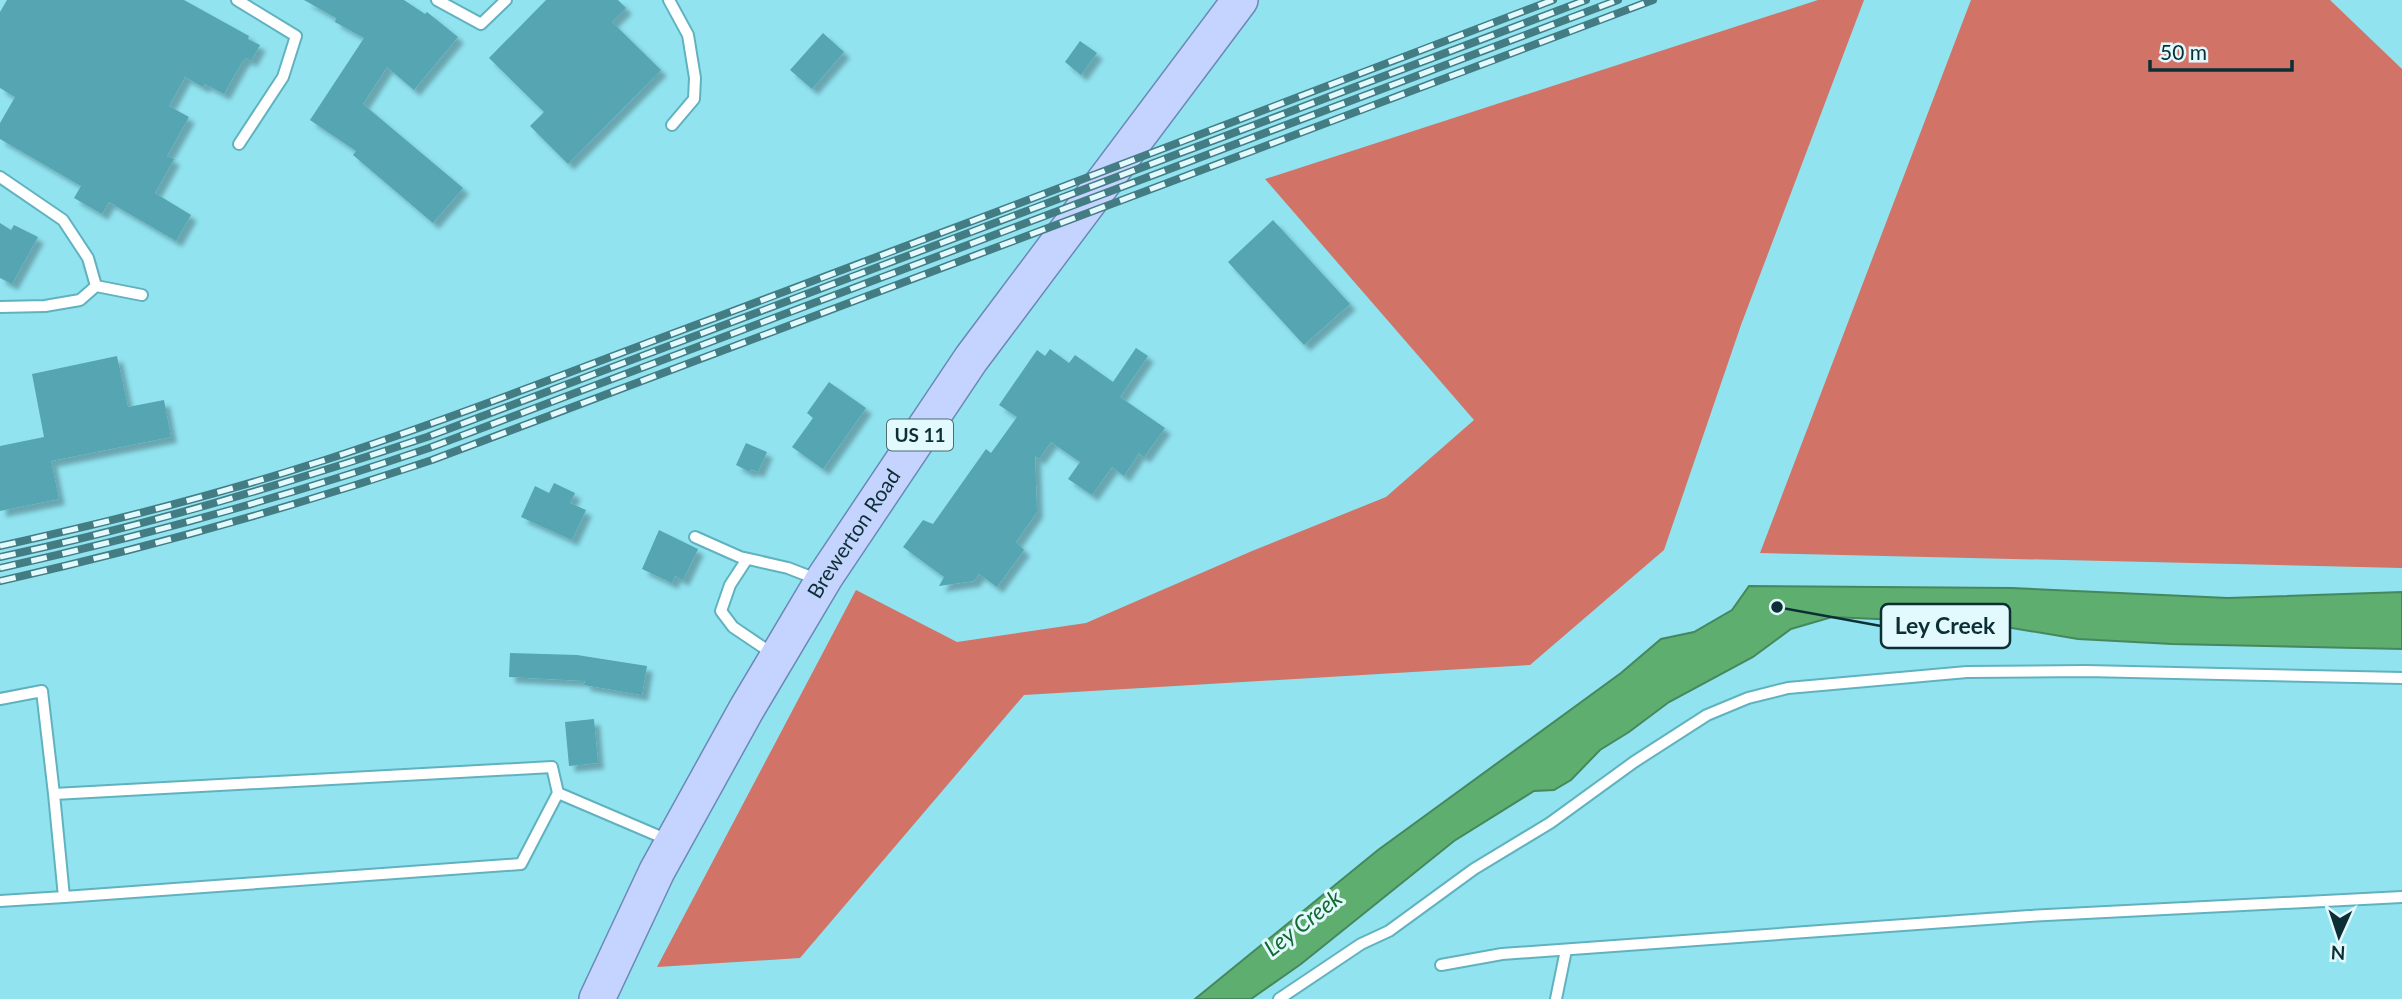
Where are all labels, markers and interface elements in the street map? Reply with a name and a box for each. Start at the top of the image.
scale bar [2150,28,2292,72]
text: 50 m [2160,39,2207,64]
road number: US 11 [887,420,953,450]
street label: Brewerton Road [801,464,905,602]
callout: Ley Creek [1881,604,2010,648]
text: Ley Creek [1895,611,1996,639]
water label: Ley Creek [1258,882,1348,961]
north arrow [2304,901,2374,971]
text: N [2330,942,2346,965]

